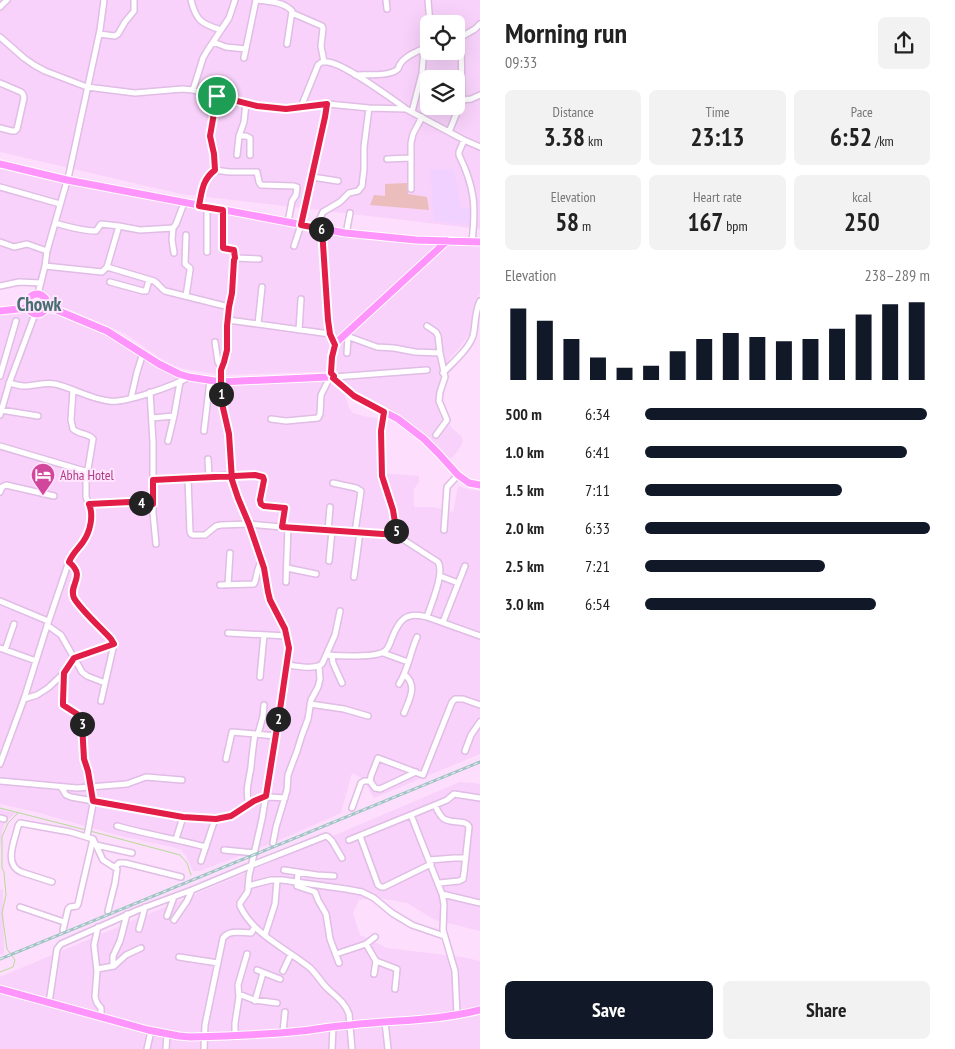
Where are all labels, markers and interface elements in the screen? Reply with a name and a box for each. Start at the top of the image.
text: Morning run [505,14,627,51]
map controls [420,15,465,115]
button: locate [420,15,465,60]
button: share [878,17,930,69]
text: 09:33 [505,52,537,72]
button: layers [420,70,465,115]
pin [196,75,238,117]
icon: arrive [203,82,231,110]
text: Distance [553,103,594,121]
text: Time [705,103,730,121]
text: Pace [851,103,873,121]
text: 3.38 [544,121,585,153]
text: 23:13 [690,121,745,153]
text: 6:52 [830,121,872,153]
text: km [585,132,603,150]
text: /km [872,132,894,150]
text: Elevation [551,188,596,206]
text: Heart rate [693,188,742,206]
text: kcal [852,188,871,206]
text: 58 [555,206,579,238]
text: 167 [687,206,723,238]
text: 250 [844,206,880,238]
pin: 6 [308,216,334,242]
text: m [579,217,591,235]
text: bpm [723,217,748,235]
text: 6 [318,220,325,238]
text: Elevation [505,265,556,285]
text: 238–289 m [865,265,930,285]
district label: Chowk [17,292,62,316]
pin: 1 [208,382,234,406]
text: 1 [218,385,225,403]
text: 500 m [505,404,542,424]
text: 6:34 [585,404,610,424]
text: 1.0 km [505,442,544,462]
text: 6:41 [585,442,610,462]
hotel icon: Abha Hotel [30,462,56,496]
place label: Abha Hotel [60,466,114,484]
text: 1.5 km [505,480,544,500]
text: 7:11 [585,480,610,500]
pin: 4 [128,490,154,516]
text: 4 [138,494,145,512]
pin: 5 [384,518,408,544]
text: 2.0 km [505,518,544,538]
text: 6:33 [585,518,610,538]
text: 5 [393,522,400,540]
text: 2.5 km [505,556,544,576]
text: 7:21 [585,556,610,576]
text: 3.0 km [505,594,544,614]
text: 6:54 [585,594,610,614]
pin: 2 [266,706,290,732]
text: 2 [275,710,282,728]
pin: 3 [70,712,94,736]
text: 3 [79,715,86,733]
button: Save [505,981,713,1039]
button: Share [723,981,930,1039]

